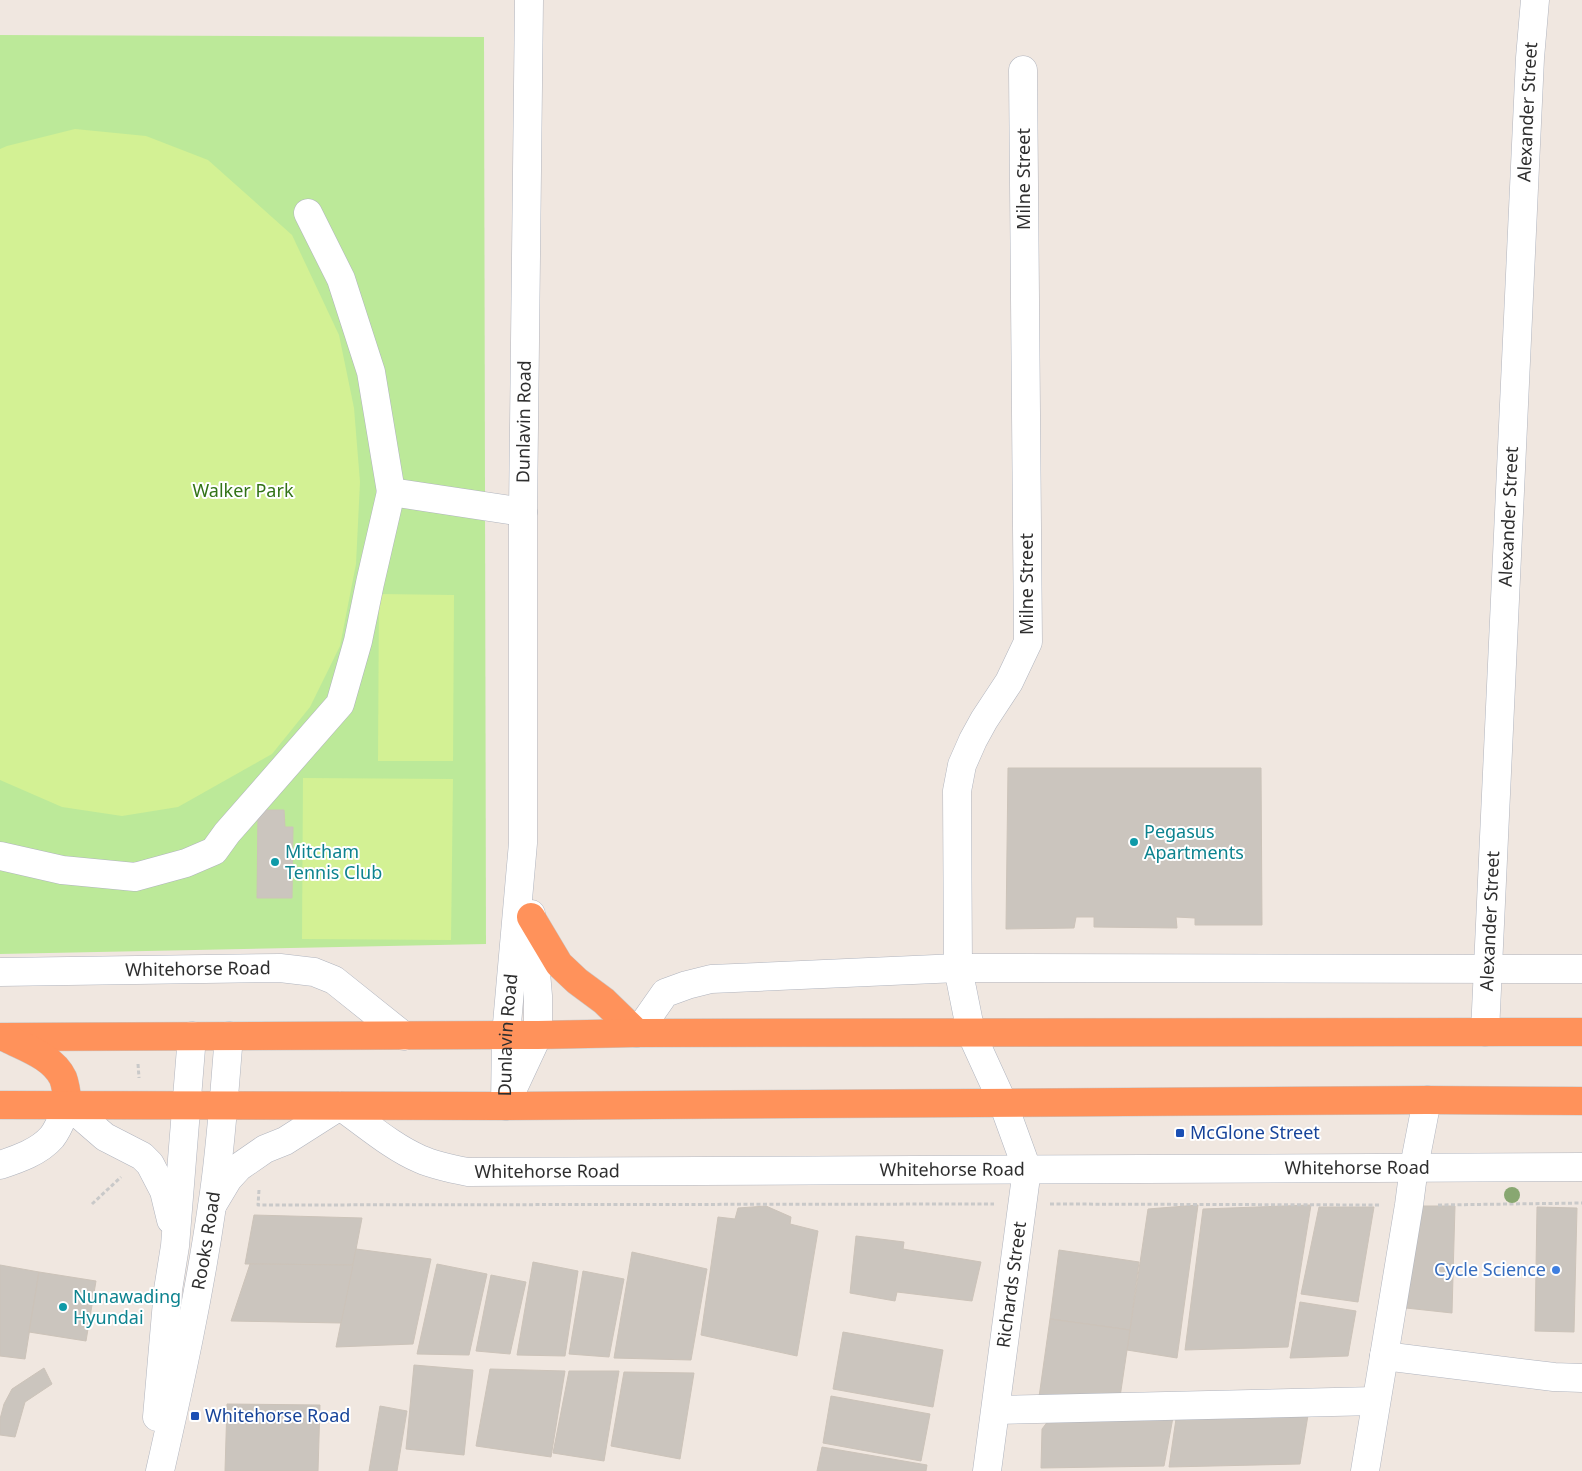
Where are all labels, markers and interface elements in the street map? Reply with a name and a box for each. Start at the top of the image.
street label: Alexander Street [1511,40,1542,183]
street label: Milne Street [1011,128,1035,230]
street label: Dunlavin Road [510,360,536,483]
street label: Alexander Street [1493,445,1523,587]
park label: Walker Park [192,478,294,502]
street label: Milne Street [1014,533,1038,635]
place label: Pegasus Apartments [1144,819,1244,864]
marker: Pegasus Apartments [1128,836,1140,848]
place label: Mitcham Tennis Club [285,839,382,884]
street label: Alexander Street [1474,850,1504,992]
marker: Mitcham Tennis Club [269,856,281,868]
street label: Whitehorse Road [125,955,271,981]
street label: Dunlavin Road [492,973,522,1097]
place label: McGlone Street [1190,1120,1320,1144]
marker: McGlone Street [1174,1127,1186,1139]
street label: Whitehorse Road [1284,1155,1430,1179]
street label: Whitehorse Road [879,1157,1025,1181]
street label: Whitehorse Road [474,1158,620,1183]
street label: Rooks Road [185,1190,225,1292]
street label: Richards Street [990,1219,1031,1349]
place label: Cycle Science [1434,1257,1546,1281]
marker: Cycle Science [1550,1264,1562,1276]
place label: Nunawading Hyundai [73,1284,181,1329]
marker: Nunawading Hyundai [57,1301,69,1313]
place label: Whitehorse Road [205,1403,350,1427]
marker: Whitehorse Road [189,1410,201,1422]

